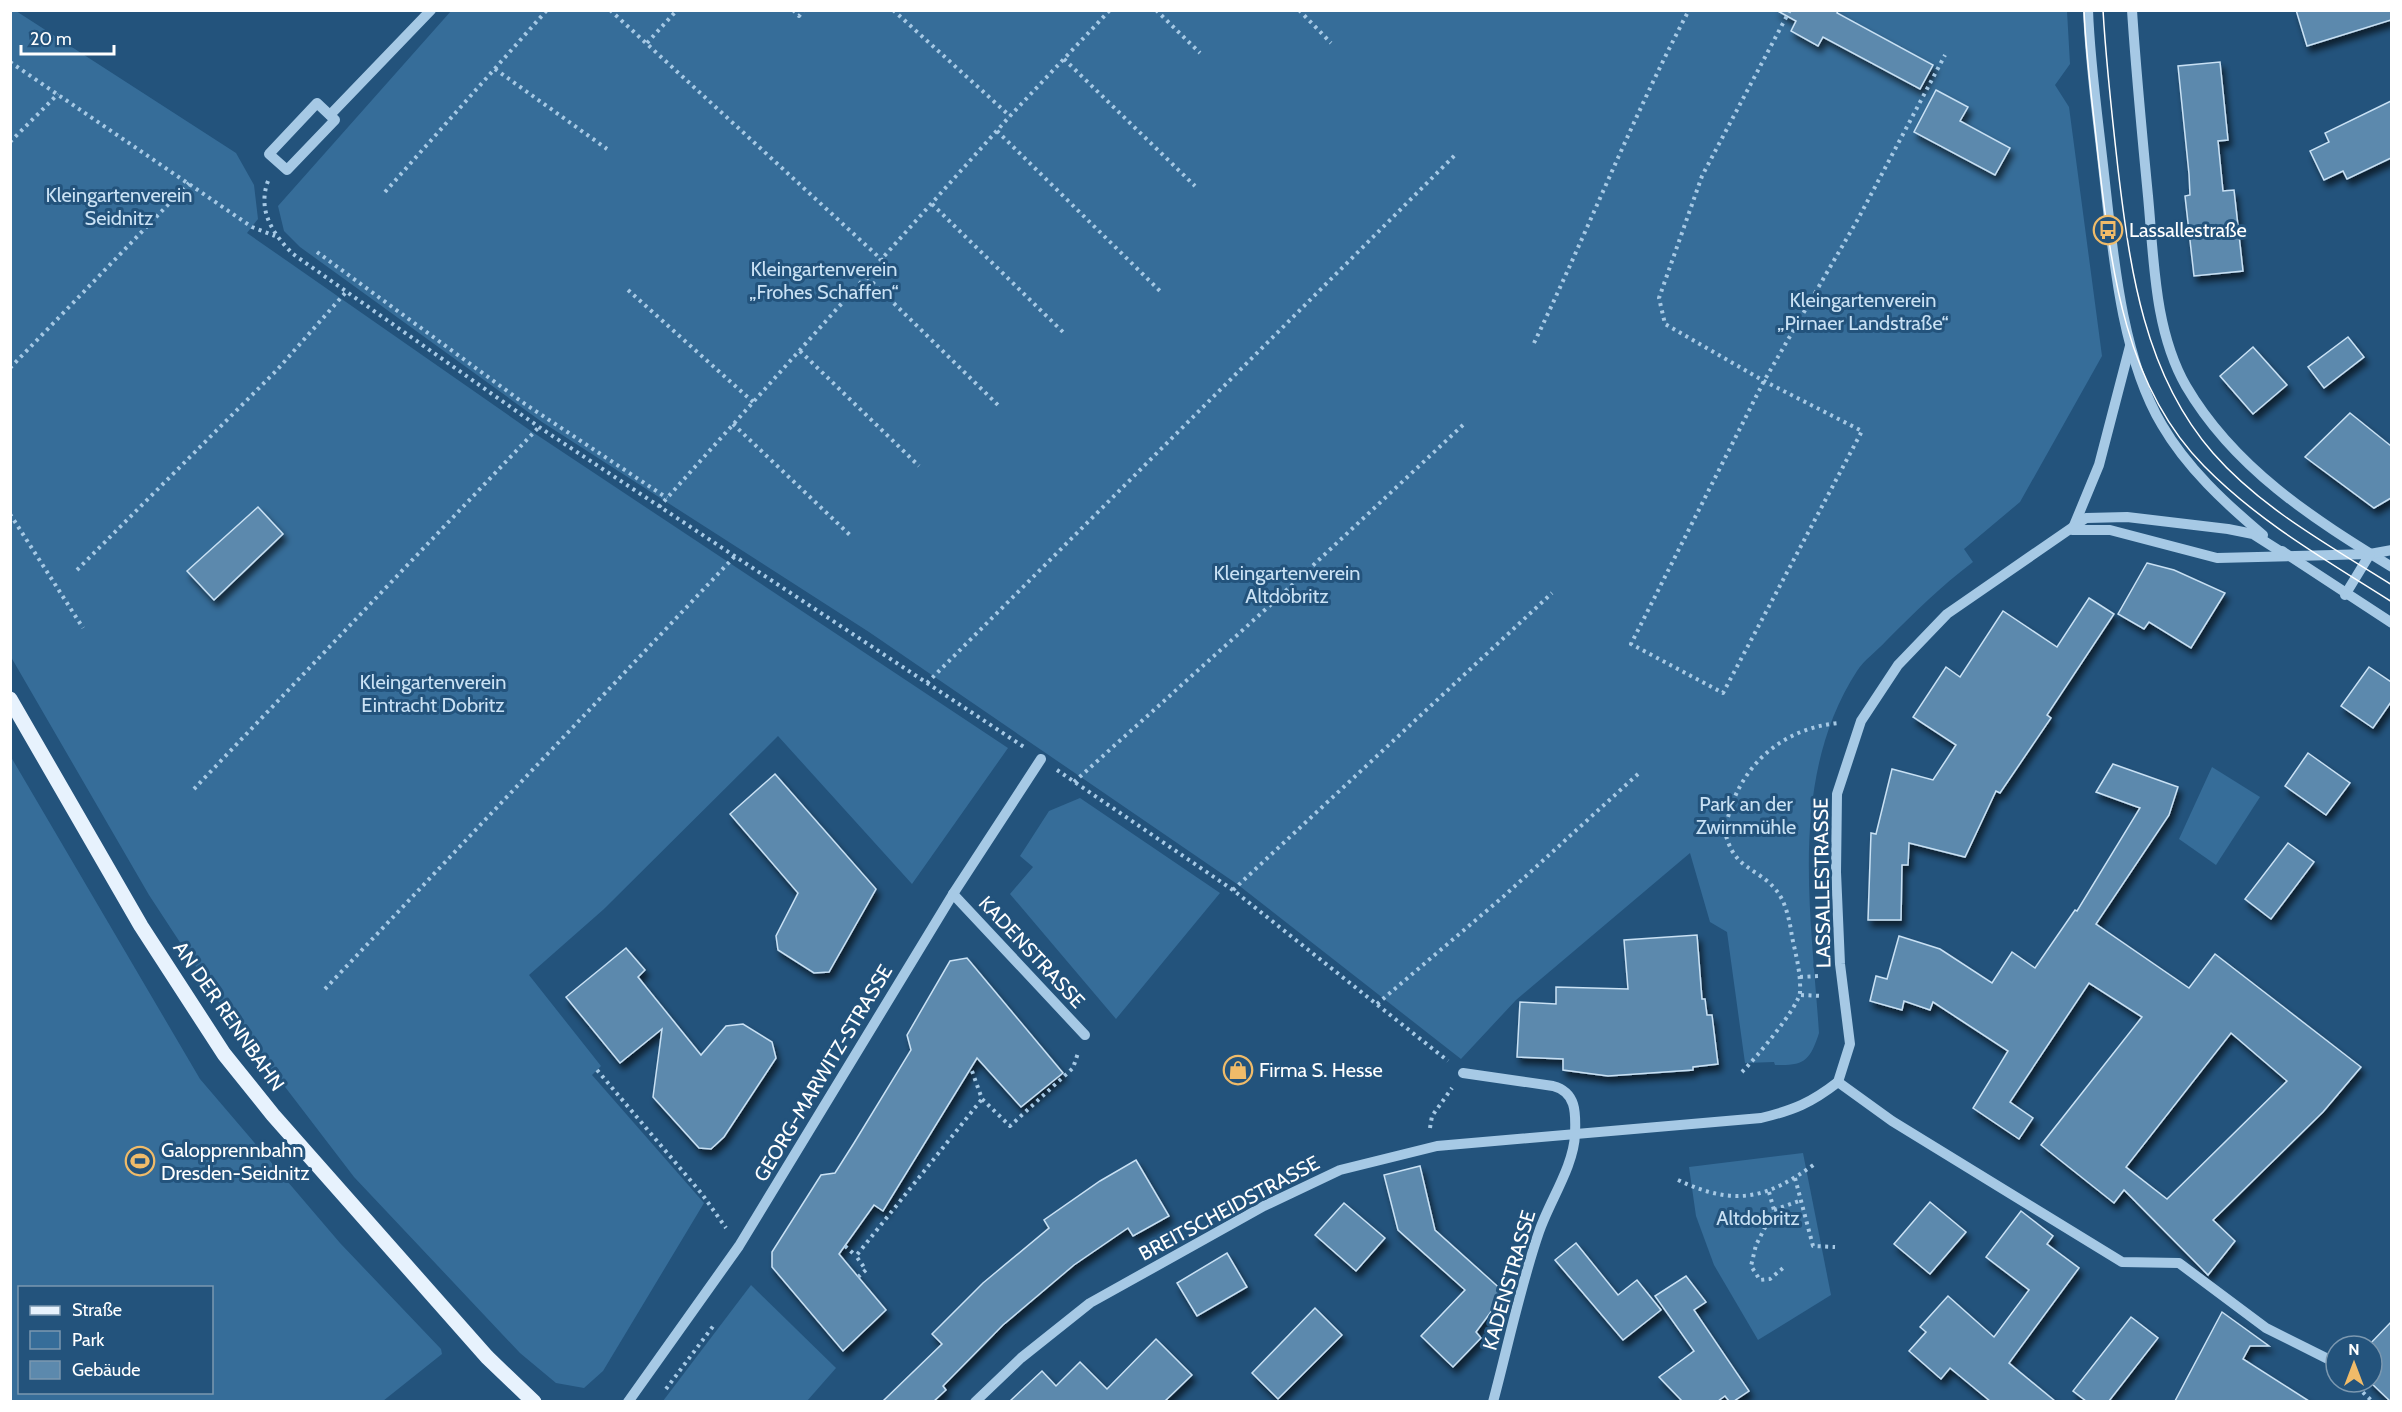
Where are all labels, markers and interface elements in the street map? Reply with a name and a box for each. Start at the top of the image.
scale bar [21,18,114,56]
text: 20 m [30,28,72,50]
park label: Kleingartenverein Seidnitz [46,183,192,230]
bus stop icon: Lassallestraße [2092,214,2124,246]
place label: Lassallestraße [2129,218,2247,242]
park label: Kleingartenverein „Frohes Schaffen“ [750,257,898,304]
park label: Kleingartenverein „Pirnaer Landstraße“ [1778,288,1948,335]
park label: Kleingartenverein Altdobritz [1214,561,1360,608]
park label: Kleingartenverein Eintracht Dobritz [360,670,506,717]
park label: Park an der Zwirnmühle [1696,792,1796,839]
street label: LASSALLESTRASSE [1809,798,1835,968]
street label: KADENSTRASSE [974,891,1090,1013]
street label: AN DER RENNBAHN [168,937,290,1095]
street label: GEORG-MARWITZ-STRASSE [749,960,897,1186]
shop icon: Firma S. Hesse [1222,1054,1254,1086]
place label: Firma S. Hesse [1259,1058,1383,1082]
place label: Galopprennbahn Dresden-Seidnitz [161,1138,310,1185]
sports icon: Galopprennbahn Dresden-Seidnitz [124,1145,156,1177]
street label: BREITSCHEIDSTRASSE [1135,1150,1323,1266]
park label: Altdobritz [1716,1206,1800,1230]
street label: KADENSTRASSE [1478,1207,1540,1353]
legend [18,1286,213,1394]
text: Straße [72,1299,122,1321]
text: Park [72,1329,105,1351]
north arrow [2324,1334,2384,1394]
text: N [2348,1340,2360,1359]
text: Gebäude [72,1359,141,1381]

